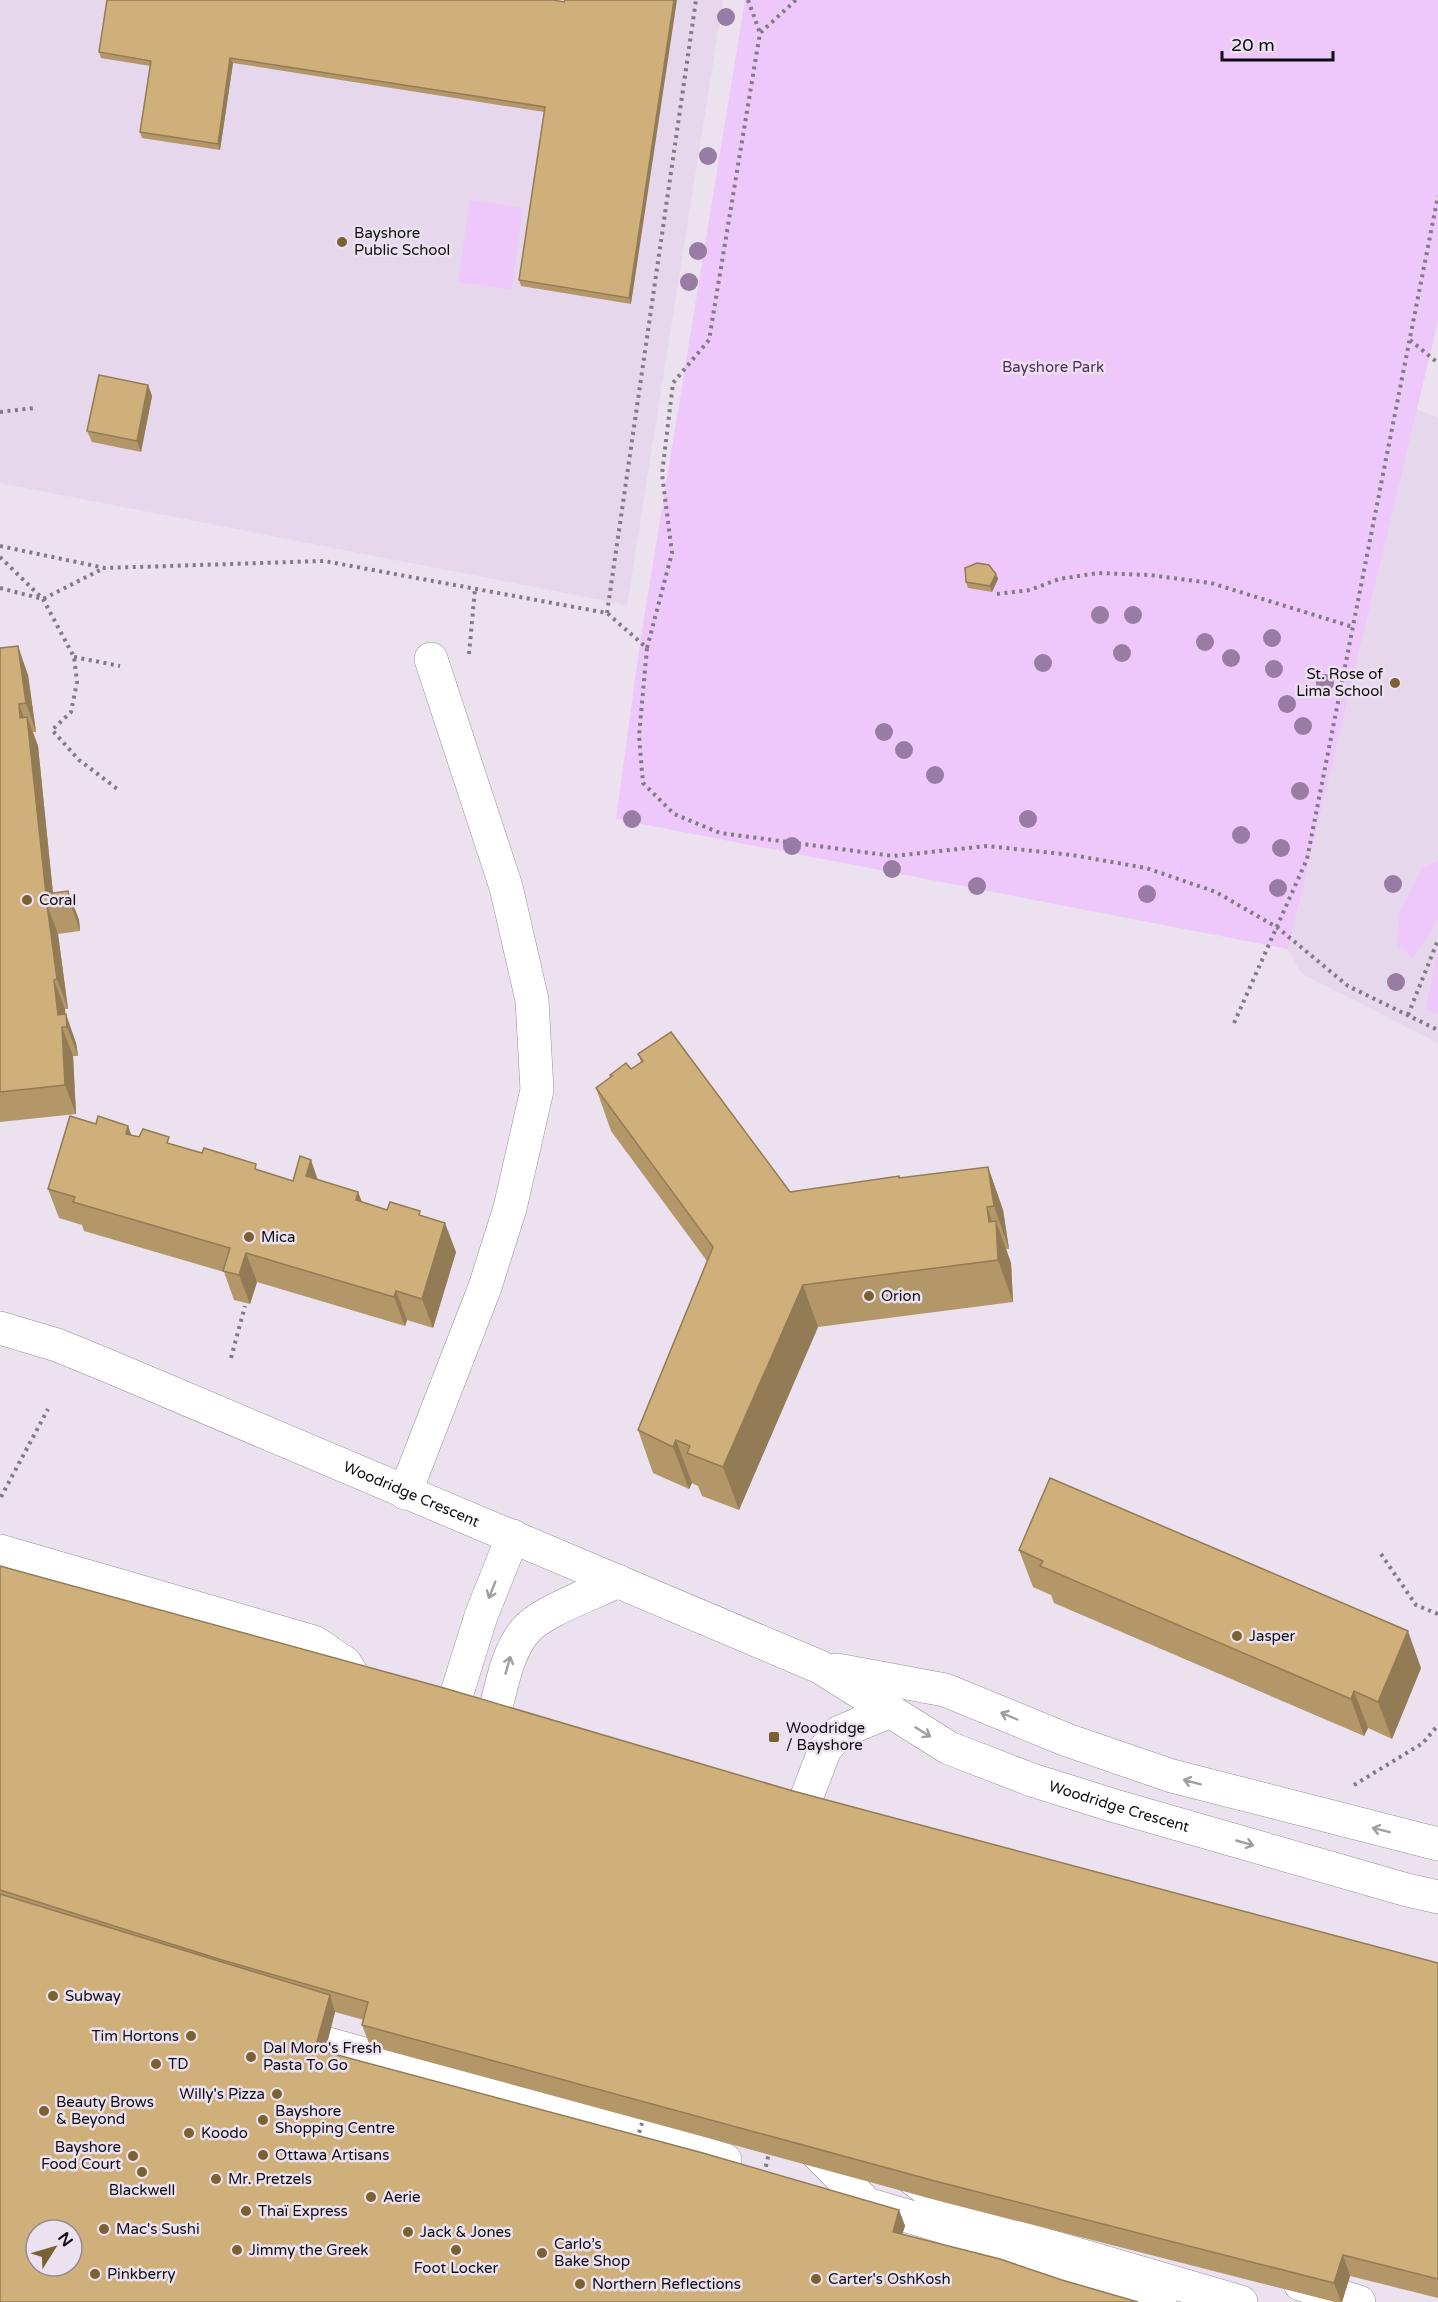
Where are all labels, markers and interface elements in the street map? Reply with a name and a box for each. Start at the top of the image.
scale bar [1222,24,1333,62]
text: 20 m [1231,34,1275,56]
place label: Bayshore Public School [354,224,450,259]
marker: Bayshore Public School [335,235,349,249]
park label: Bayshore Park [1002,358,1104,376]
place label: St. Rose of Lima School [1296,665,1383,700]
marker: St. Rose of Lima School [1388,676,1402,690]
place label: Coral [39,891,76,909]
marker: Coral [20,893,34,907]
place label: Mica [261,1228,296,1246]
marker: Mica [242,1230,256,1244]
place label: Orion [881,1287,921,1305]
marker: Orion [862,1289,876,1303]
street label: Woodridge Crescent [341,1457,482,1531]
one-way arrow [486,1580,497,1599]
place label: Jasper [1249,1627,1296,1645]
marker: Jasper [1230,1629,1244,1643]
one-way arrow [503,1656,514,1675]
one-way arrow [1000,1710,1019,1721]
place label: Woodridge / Bayshore [786,1719,865,1754]
one-way arrow [914,1726,931,1738]
marker: Woodridge / Bayshore [767,1730,781,1744]
one-way arrow [1183,1775,1202,1787]
street label: Woodridge Crescent [1047,1777,1192,1836]
one-way arrow [1372,1824,1391,1836]
one-way arrow [1235,1838,1254,1850]
place label: Subway [65,1987,121,2005]
marker: Subway [46,1989,60,2003]
place label: Tim Hortons [92,2027,179,2045]
marker: Tim Hortons [184,2029,198,2043]
place label: Dal Moro's Fresh Pasta To Go [263,2039,382,2074]
marker: Dal Moro's Fresh Pasta To Go [244,2050,258,2064]
place label: TD [168,2055,188,2073]
marker: TD [149,2057,163,2071]
place label: Willy's Pizza [179,2085,265,2103]
marker: Willy's Pizza [270,2087,284,2101]
place label: Beauty Brows & Beyond [56,2093,154,2128]
place label: Bayshore Shopping Centre [275,2102,395,2137]
marker: Beauty Brows & Beyond [37,2104,51,2118]
marker: Bayshore Shopping Centre [256,2113,270,2127]
place label: Koodo [201,2124,248,2142]
marker: Koodo [182,2126,196,2140]
place label: Bayshore Food Court [41,2138,121,2173]
place label: Ottawa Artisans [275,2146,389,2164]
marker: Ottawa Artisans [256,2148,270,2162]
marker: Bayshore Food Court [126,2149,140,2163]
marker: Blackwell [135,2165,149,2179]
place label: Mr. Pretzels [228,2170,312,2188]
marker: Mr. Pretzels [209,2172,223,2186]
place label: Blackwell [109,2181,175,2199]
place label: Aerie [383,2188,420,2206]
marker: Aerie [364,2190,378,2204]
place label: Thaï Express [258,2202,348,2220]
marker: Thaï Express [239,2204,253,2218]
north arrow [24,2218,84,2278]
place label: Mac's Sushi [116,2220,200,2238]
marker: Mac's Sushi [97,2222,111,2236]
place label: Jack & Jones [420,2223,511,2241]
marker: Jack & Jones [401,2225,415,2239]
text: N [53,2228,77,2251]
place label: Carlo’s Bake Shop [554,2235,630,2270]
place label: Jimmy the Greek [249,2241,368,2259]
marker: Jimmy the Greek [230,2243,244,2257]
marker: Foot Locker [449,2243,463,2257]
marker: Carlo’s Bake Shop [535,2246,549,2260]
place label: Foot Locker [414,2259,498,2277]
place label: Pinkberry [107,2265,176,2283]
marker: Pinkberry [88,2267,102,2281]
place label: Carter's OshKosh [828,2270,951,2288]
marker: Carter's OshKosh [809,2272,823,2286]
place label: Northern Reflections [592,2275,741,2293]
marker: Northern Reflections [573,2277,587,2291]

